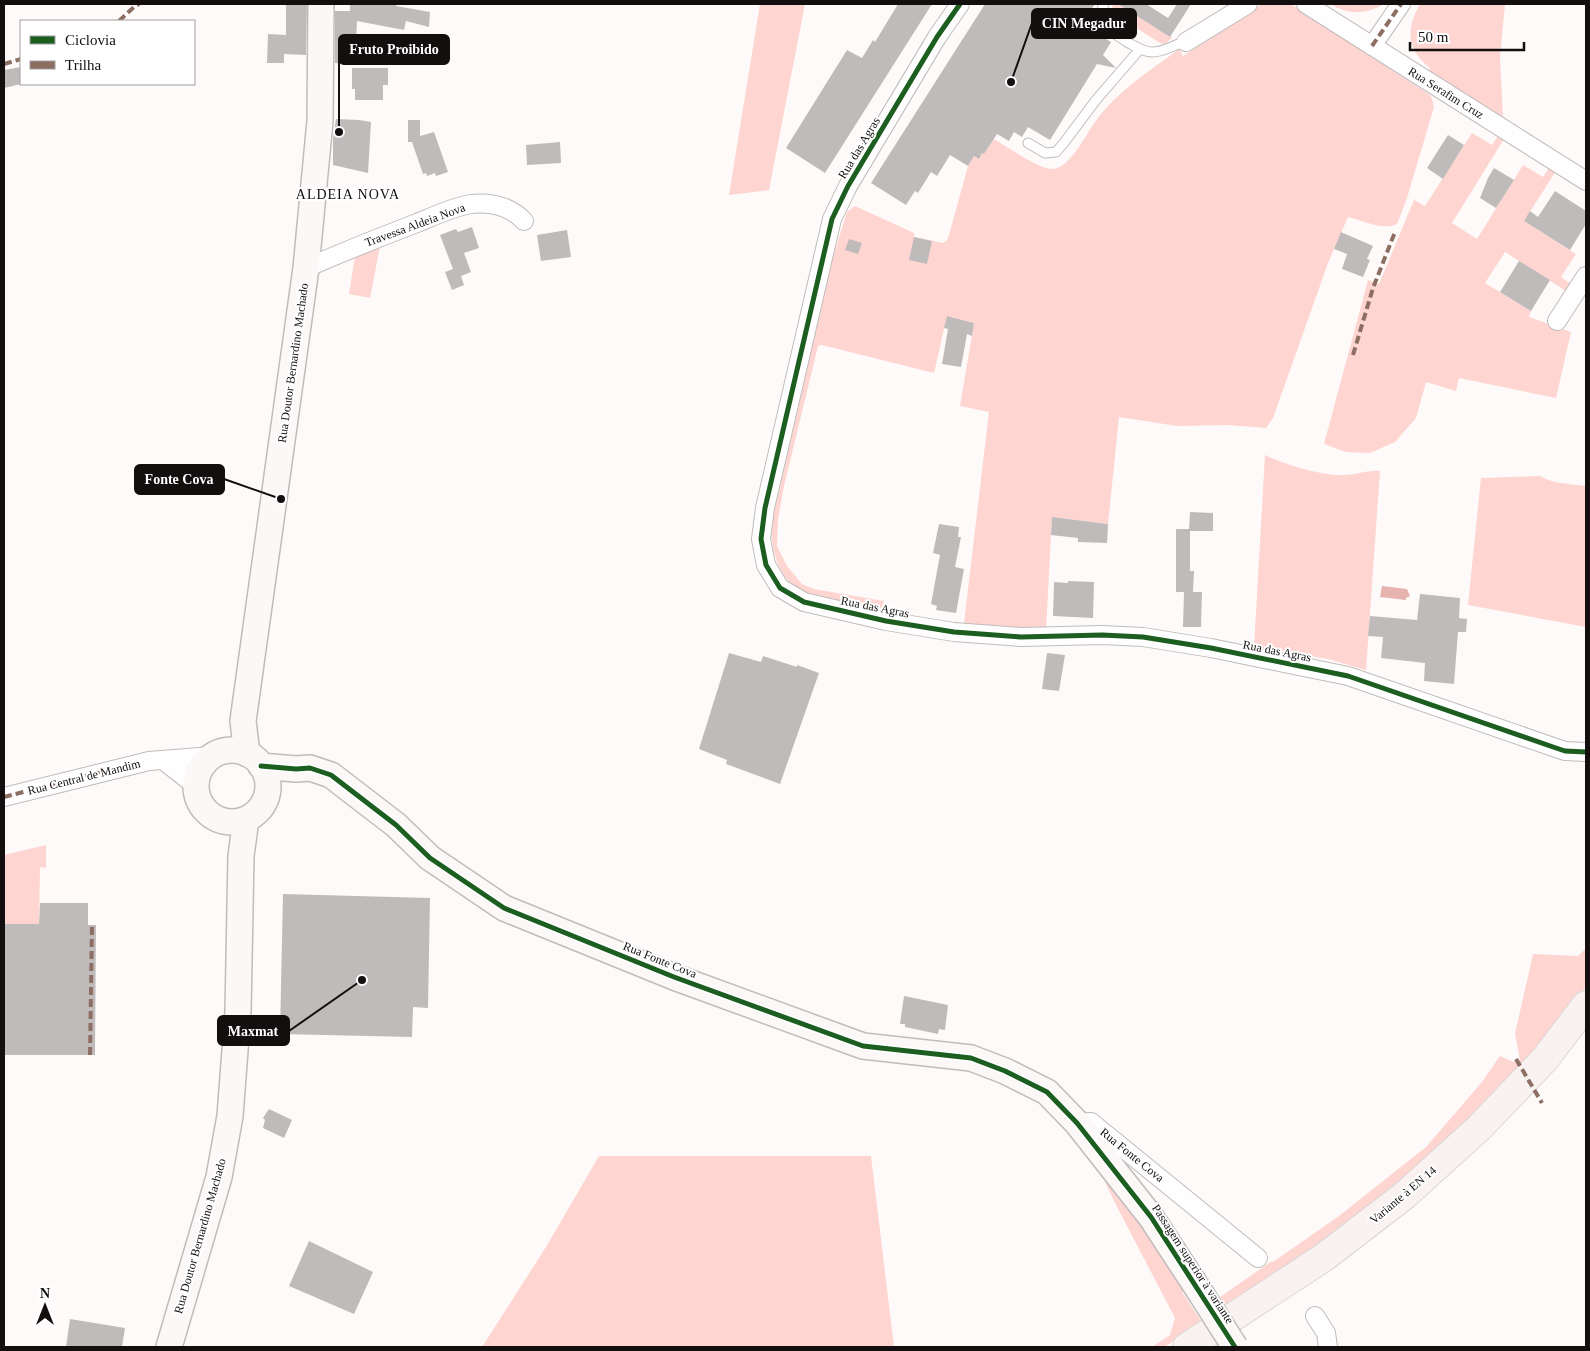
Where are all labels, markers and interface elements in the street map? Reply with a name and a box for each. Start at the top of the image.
callout: CIN Megadur [1032,9,1136,38]
text: CIN Megadur [1042,16,1126,31]
legend [20,20,195,85]
scale bar [1410,20,1524,52]
text: 50 m [1418,29,1449,45]
text: Ciclovia [65,32,116,48]
callout: Fruto Proibido [339,35,449,64]
text: Fruto Proibido [349,42,439,57]
text: Trilha [65,57,101,73]
street label: Rua Serafim Cruz [1406,64,1486,122]
street label: Rua das Agras [835,114,883,181]
district label: ALDEIA NOVA [296,187,400,202]
street label: Travessa Aldeia Nova [363,200,468,250]
street label: Rua Doutor Bernardino Machado [275,282,311,444]
callout: Fonte Cova [135,465,224,494]
text: Fonte Cova [145,472,213,487]
street label: Rua das Agras [840,594,911,621]
street label: Rua das Agras [1242,638,1313,665]
street label: Rua Central de Mandim [26,756,142,798]
street label: Rua Fonte Cova [621,939,699,981]
callout: Maxmat [218,1016,289,1045]
text: Maxmat [228,1024,279,1039]
street label: Rua Fonte Cova [1097,1125,1167,1185]
street label: Rua Doutor Bernardino Machado [171,1157,229,1315]
street label: Variante à EN 14 [1367,1163,1439,1227]
street label: Passagem superior à variante [1149,1202,1237,1326]
north arrow [20,1281,70,1331]
text: N [40,1286,50,1301]

